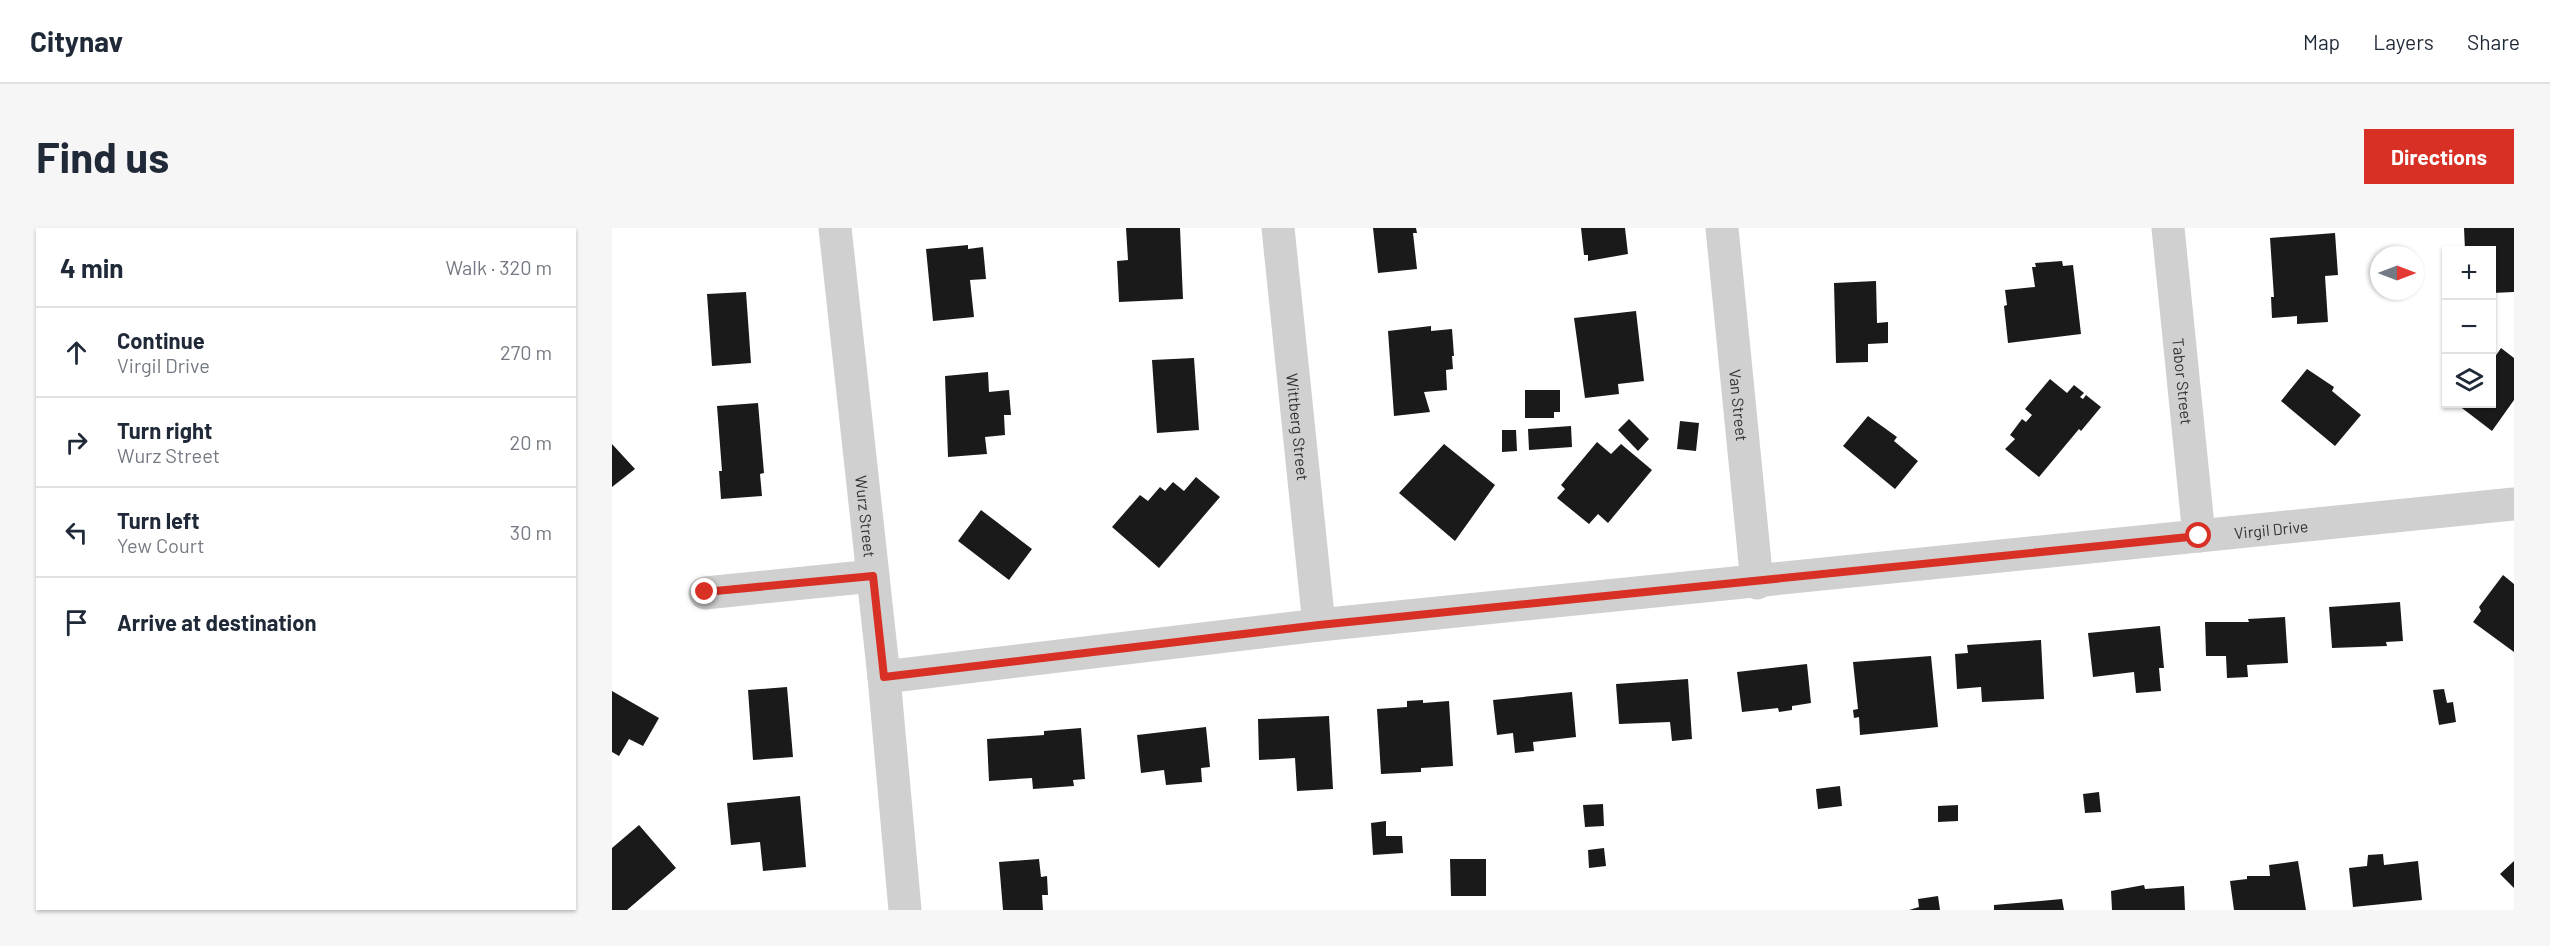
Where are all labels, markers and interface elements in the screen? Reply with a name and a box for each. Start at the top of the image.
text: Citynav [30,24,123,58]
text: Map [2303,29,2340,54]
text: Layers [2373,29,2434,54]
text: Share [2467,29,2520,54]
button: Directions [2364,129,2514,184]
text: Find us [36,131,169,181]
north arrow [2370,246,2424,300]
map controls [2442,246,2496,408]
button: + [2442,246,2496,300]
text: 4 min [60,252,124,283]
text: Walk · 320 m [445,255,552,279]
button: − [2442,300,2496,354]
text: Continue [117,327,205,353]
icon: ahead [60,336,93,369]
street label: Tabor Street [2170,337,2197,426]
text: 270 m [500,340,552,364]
text: Virgil Drive [117,353,210,377]
button: layers [2442,354,2496,408]
street label: Van Street [1726,368,1752,442]
street label: Wittberg Street [1284,372,1314,482]
text: Turn right [117,417,212,443]
icon: right [60,426,93,459]
text: 20 m [509,430,552,454]
text: Wurz Street [117,443,220,467]
street label: Wurz Street [853,474,880,558]
text: Turn left [117,507,200,533]
street label: Virgil Drive [2233,515,2309,542]
icon: left [60,516,93,549]
text: 30 m [510,520,552,544]
route start [2185,522,2211,548]
text: Yew Court [117,533,205,557]
route end [691,578,717,604]
icon: arrive [60,606,93,639]
text: Arrive at destination [117,609,316,635]

